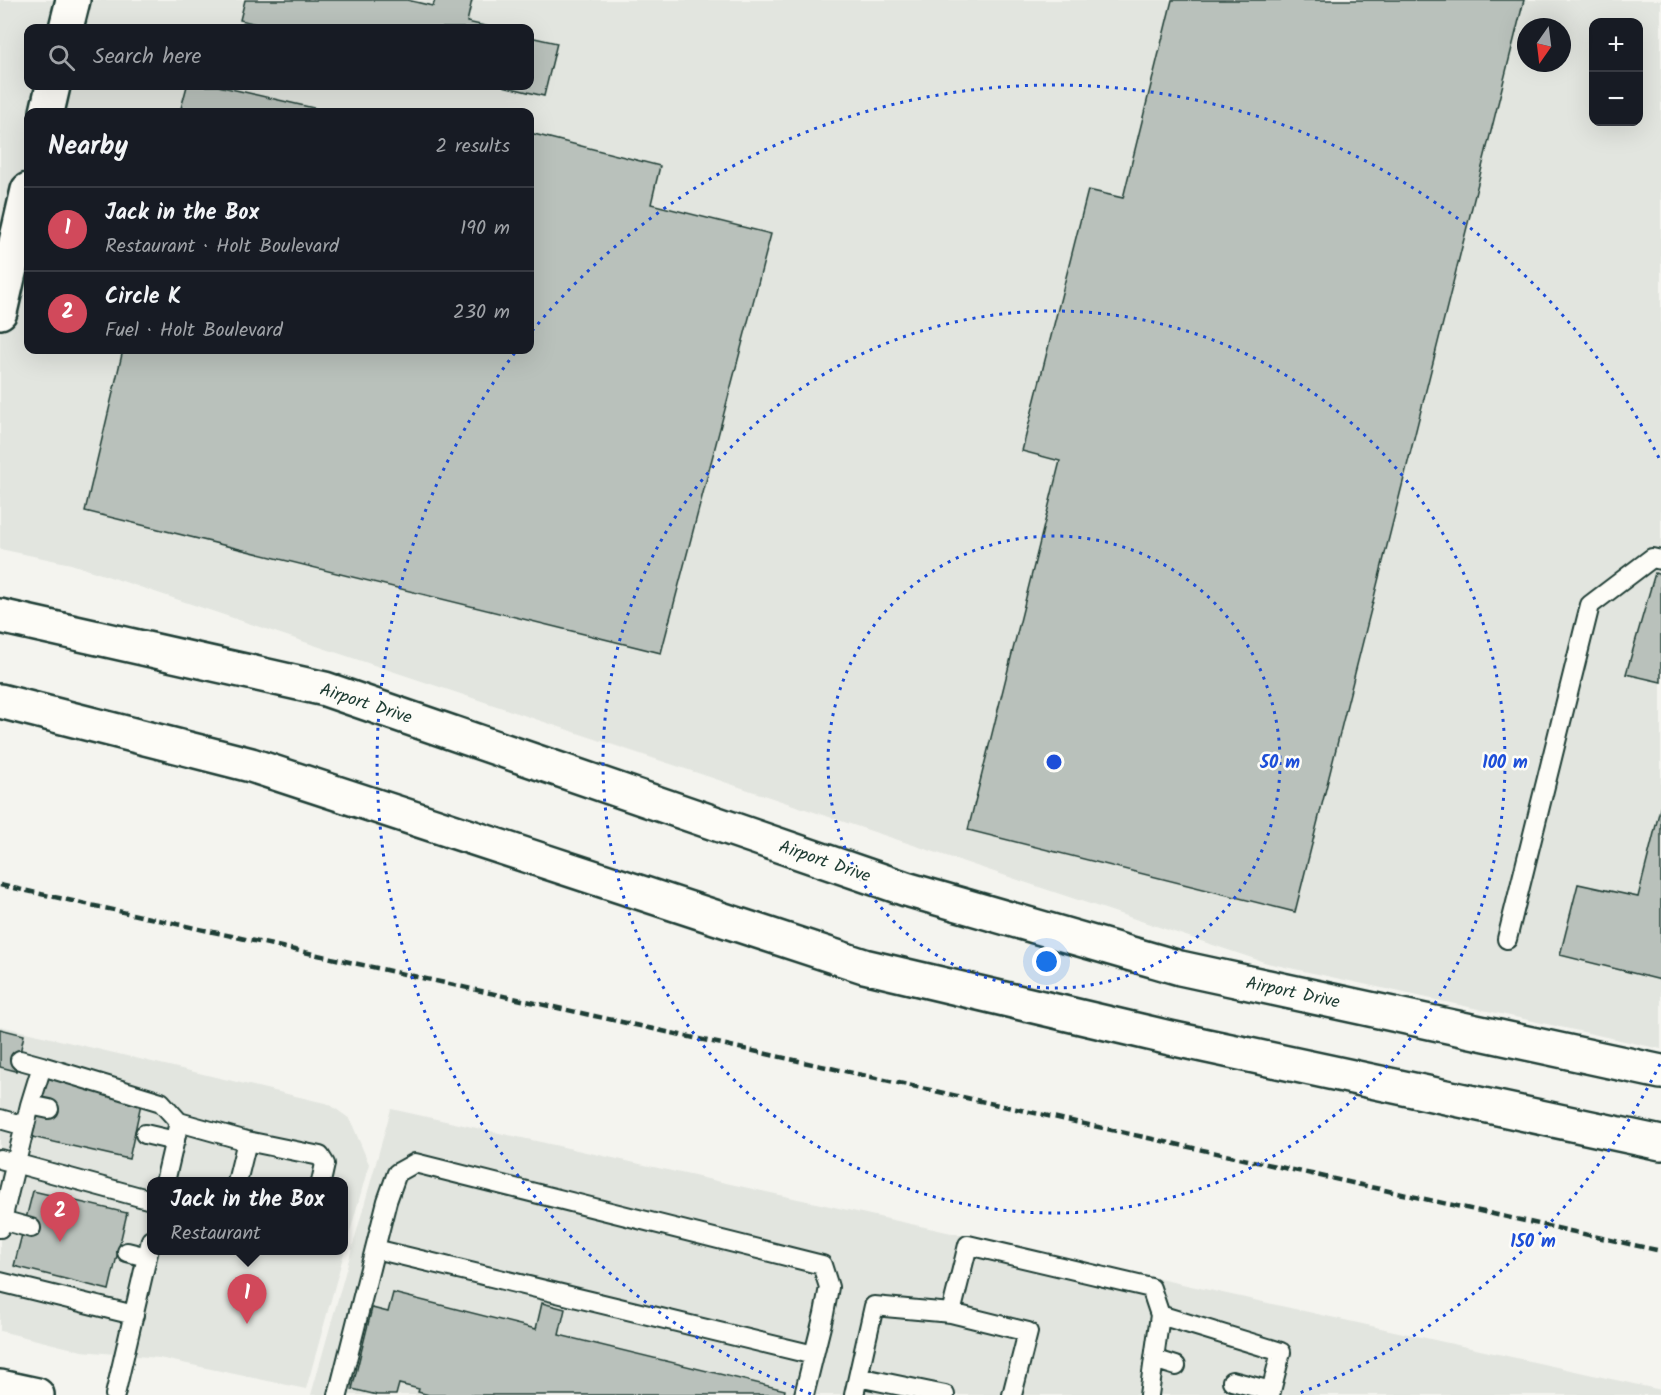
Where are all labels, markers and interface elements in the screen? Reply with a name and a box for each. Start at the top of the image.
north arrow [1517,18,1571,72]
map controls [1589,18,1643,126]
button: + [1589,18,1643,72]
search box [24,24,534,90]
text: Search here [93,40,201,75]
icon: search [45,41,78,74]
button: − [1589,72,1643,126]
text: Nearby [48,126,128,168]
text: 2 results [435,131,510,163]
text: Jack in the Box [105,196,259,231]
text: 1 [64,213,71,245]
text: 190 m [460,213,510,245]
text: Restaurant · Holt Boulevard [105,231,339,263]
text: Circle K [105,280,181,315]
text: 2 [62,297,73,329]
text: 230 m [453,297,510,329]
text: Fuel · Holt Boulevard [105,315,283,347]
street label: Airport Drive [316,676,415,733]
text: 50 m [1259,749,1300,778]
text: 100 m [1482,749,1528,778]
centre of rings [1044,752,1064,772]
street label: Airport Drive [775,833,874,892]
your location [1032,947,1061,976]
street label: Airport Drive [1243,969,1342,1018]
popup [147,1177,348,1255]
text: Jack in the Box [170,1183,325,1218]
pin: 2 [40,1192,80,1242]
text: Restaurant [170,1218,261,1250]
text: 150 m [1510,1228,1556,1257]
pin: 1 [228,1274,266,1324]

